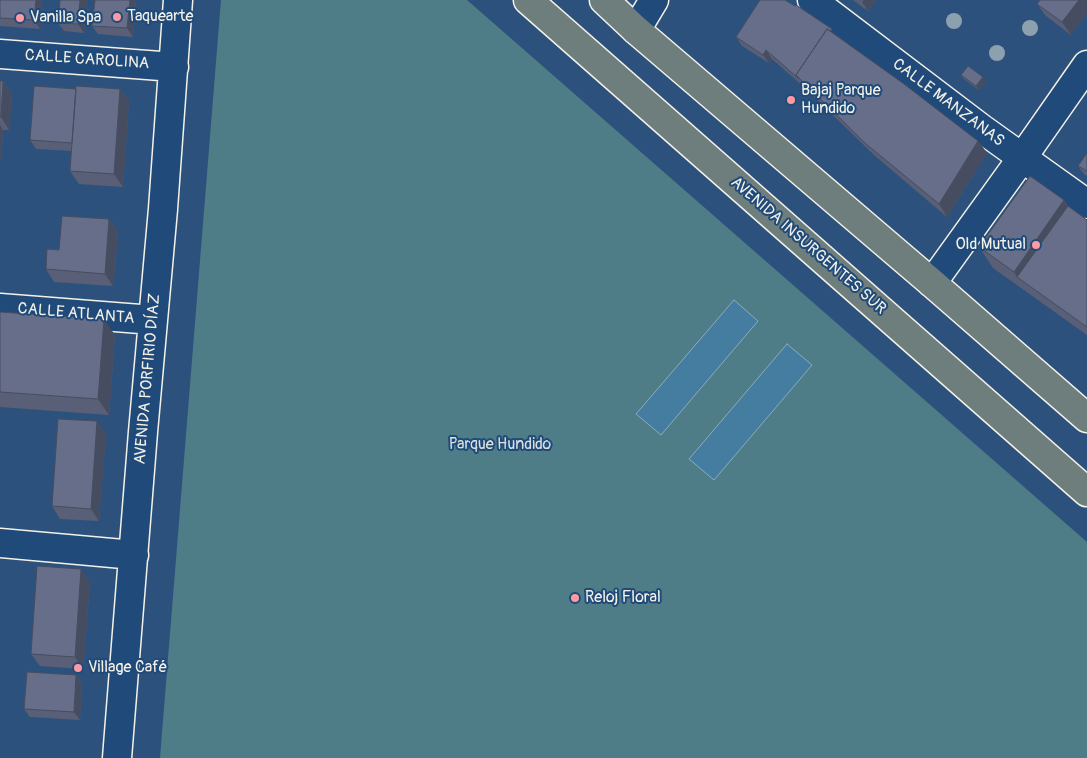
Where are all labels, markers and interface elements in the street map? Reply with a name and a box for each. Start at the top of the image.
place label: Taquearte [127,7,193,27]
place label: Vanilla Spa [30,8,101,28]
marker: Taquearte [111,11,123,23]
marker: Vanilla Spa [14,12,26,24]
street label: CALLE CAROLINA [24,46,150,74]
street label: CALLE MANZANAS [888,55,1008,151]
place label: Bajaj Parque Hundido [801,81,881,119]
marker: Bajaj Parque Hundido [785,94,797,106]
street label: AVENIDA INSURGENTES SUR [726,173,890,319]
place label: Old Mutual [955,235,1026,255]
marker: Old Mutual [1030,239,1042,251]
street label: AVENIDA PORFIRIO DÍAZ [131,293,165,465]
street label: CALLE ATLANTA [17,299,135,329]
park label: Parque Hundido [449,435,551,455]
place label: Reloj Floral [585,588,661,608]
marker: Reloj Floral [569,592,581,604]
place label: Village Café [88,658,167,678]
marker: Village Café [72,662,84,674]

